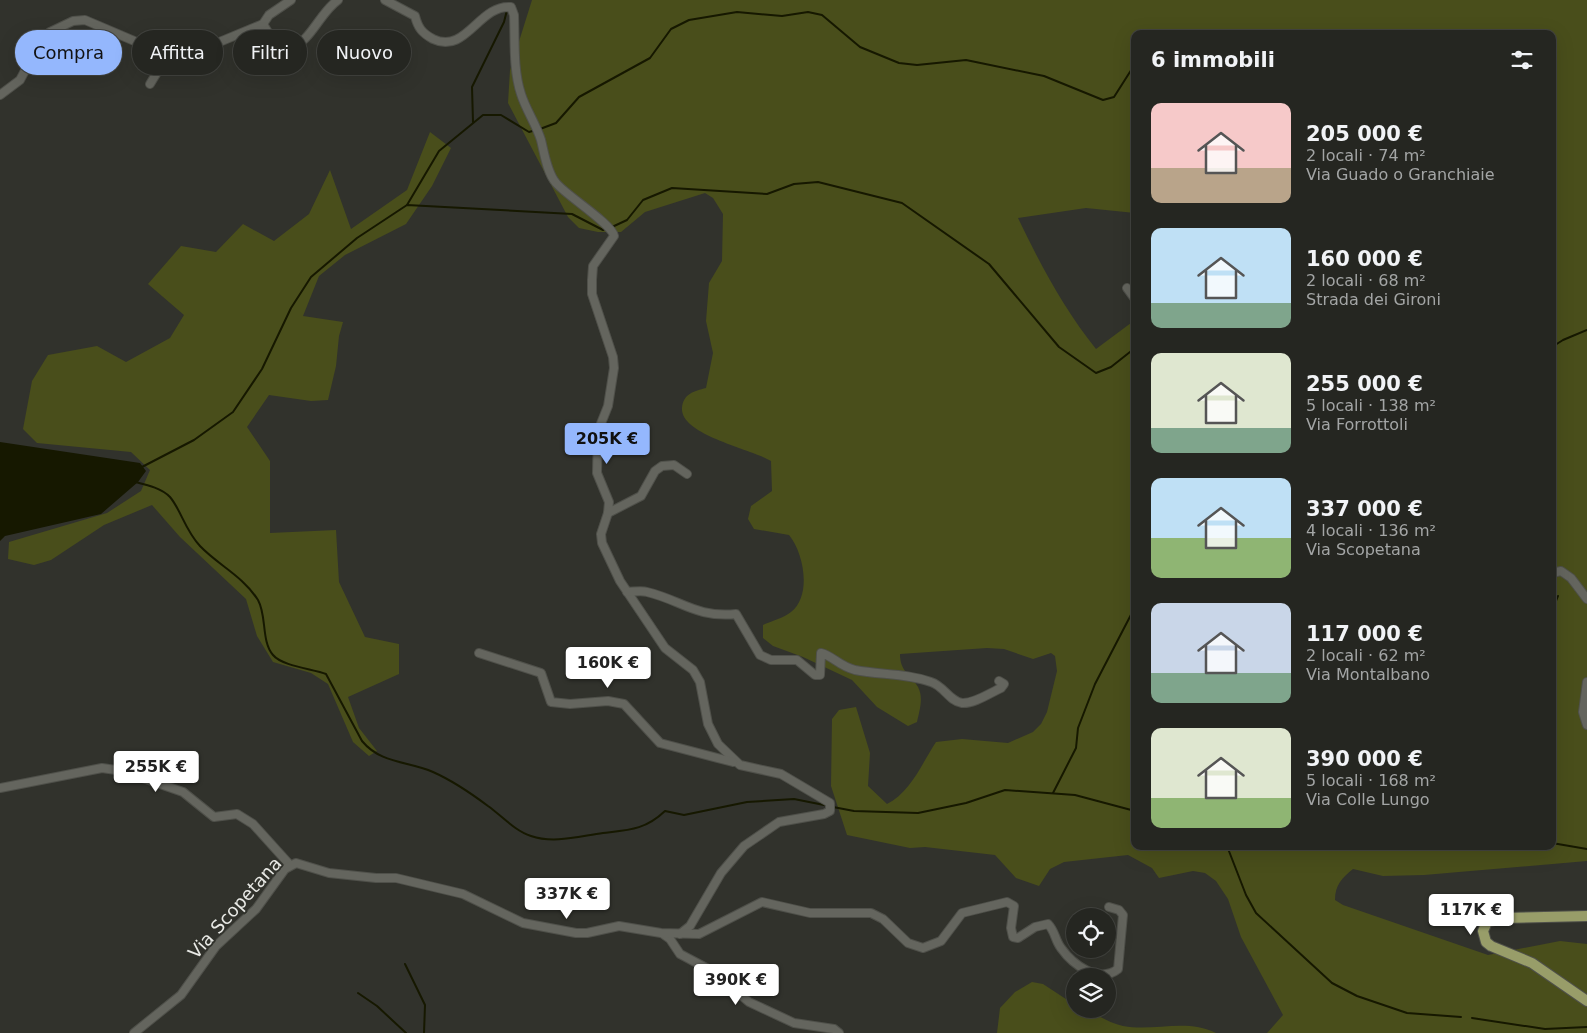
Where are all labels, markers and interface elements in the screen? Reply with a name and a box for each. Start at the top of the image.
chip: Compra [15,30,122,75]
chip: Affitta [132,30,223,75]
chip: Filtri [233,30,307,75]
chip: Nuovo [317,30,411,75]
icon: filters [1508,46,1536,74]
text: 6 immobili [1151,48,1275,72]
text: 205 000 € [1306,122,1423,146]
icon: home [1191,123,1251,183]
text: 2 locali · 74 m² [1306,146,1426,165]
text: Via Guado o Granchiaie [1306,165,1495,184]
text: 160 000 € [1306,247,1423,271]
icon: home [1191,248,1251,308]
text: 2 locali · 68 m² [1306,271,1426,290]
text: Strada dei Gironi [1306,290,1441,309]
text: 255 000 € [1306,372,1423,396]
icon: home [1191,373,1251,433]
text: 5 locali · 138 m² [1306,396,1436,415]
text: Via Forrottoli [1306,415,1408,434]
pin: 205K € [566,422,648,465]
text: 205K € [576,429,638,448]
text: 337 000 € [1306,497,1423,521]
icon: home [1191,498,1251,558]
text: 4 locali · 136 m² [1306,521,1436,540]
text: Via Scopetana [1306,540,1421,559]
text: 117 000 € [1306,622,1423,646]
icon: home [1191,623,1251,683]
pin: 160K € [567,646,649,689]
text: 2 locali · 62 m² [1306,646,1426,665]
text: 160K € [577,653,639,672]
text: Via Montalbano [1306,665,1430,684]
text: 390 000 € [1306,747,1423,771]
icon: home [1191,748,1251,808]
pin: 255K € [115,750,197,793]
text: 255K € [125,757,187,776]
text: 5 locali · 168 m² [1306,771,1436,790]
text: Via Colle Lungo [1306,790,1430,809]
street label: Via Scopetana [184,853,286,963]
pin: 337K € [526,878,608,920]
text: 337K € [536,884,598,903]
pin: 117K € [1430,894,1512,936]
text: 117K € [1440,900,1502,919]
map controls [1066,908,1116,1018]
button: locate [1066,908,1116,958]
pin: 390K € [695,964,777,1006]
button: layers [1066,968,1116,1018]
text: 390K € [705,970,767,989]

